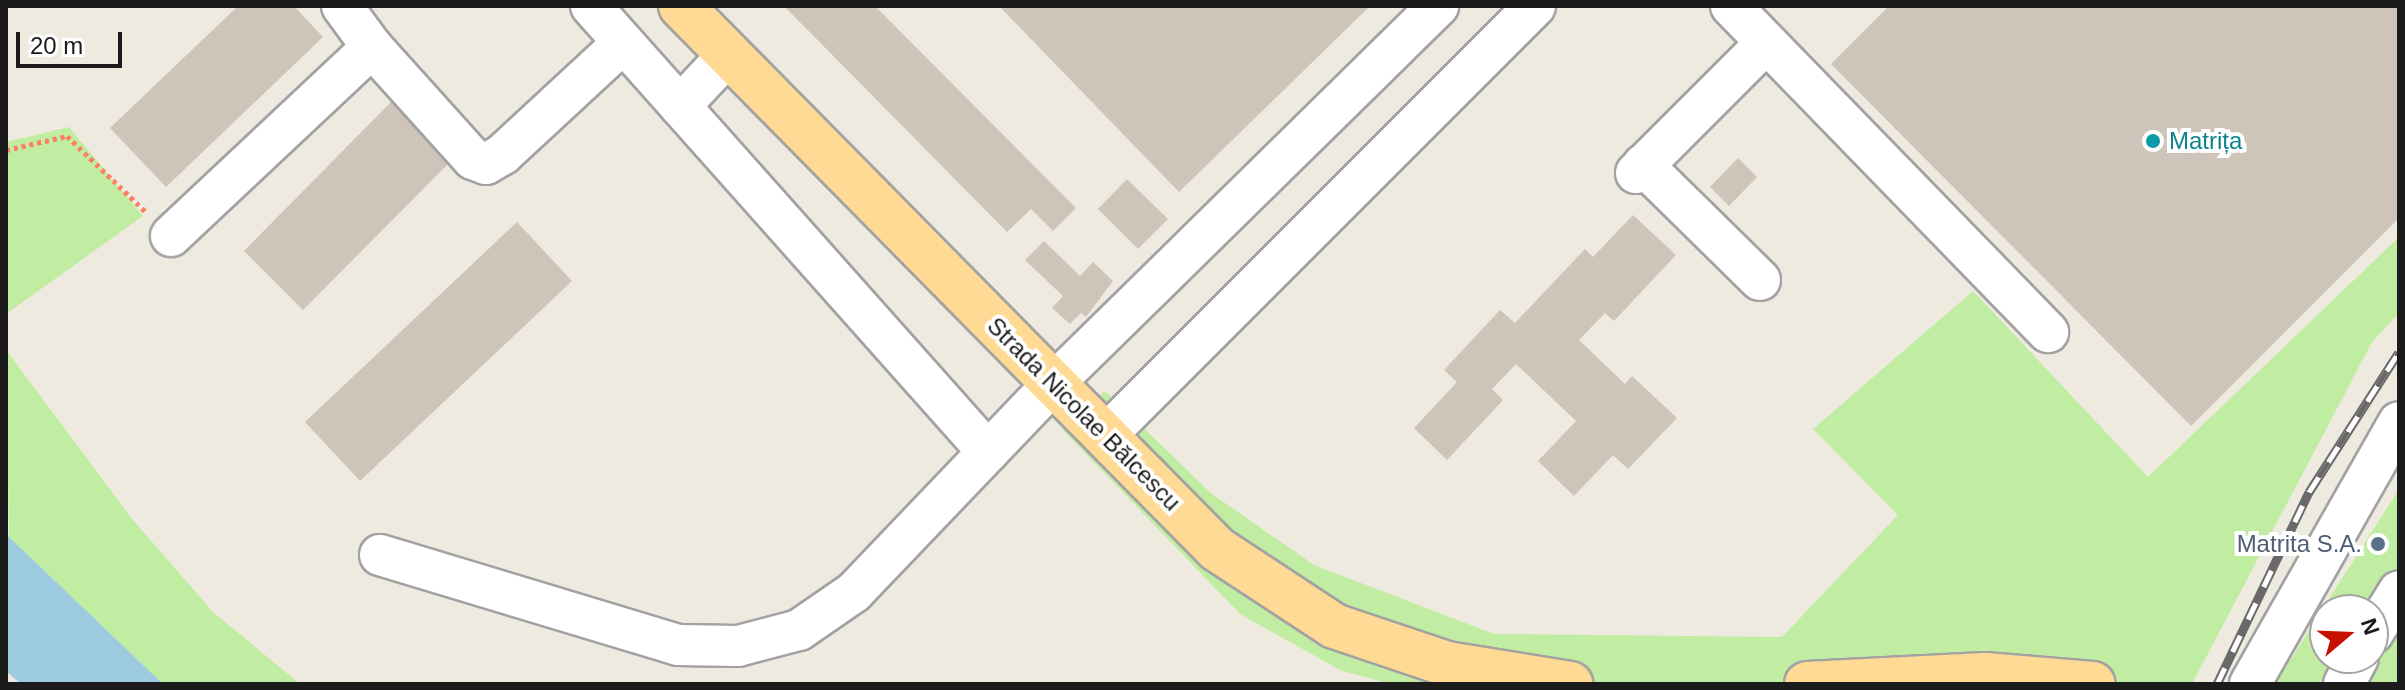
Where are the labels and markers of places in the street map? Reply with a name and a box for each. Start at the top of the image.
place label: Matrița [2169,127,2242,155]
marker: Matrița [2144,132,2162,150]
place label: Matrita S.A. [2237,530,2362,558]
marker: Matrita S.A. [2369,535,2387,553]

